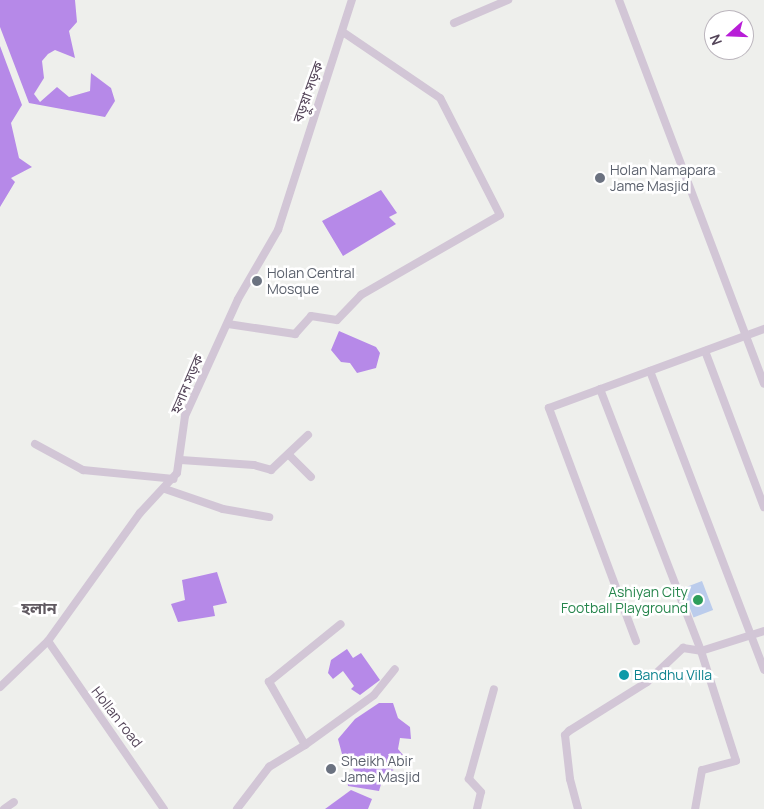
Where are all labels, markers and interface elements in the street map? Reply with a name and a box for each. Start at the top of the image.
north arrow [704,10,754,60]
text: N [705,32,726,48]
street label: বড়ুয়া সড়ক [289,59,327,125]
place label: Holan Namapara Jame Masjid [610,162,716,194]
marker: Holan Namapara Jame Masjid [594,172,606,184]
place label: Holan Central Mosque [267,265,355,298]
marker: Holan Central Mosque [251,275,263,287]
street label: হলান সড়ক [167,352,207,416]
place label: Ashiyan City Football Playground [561,584,688,616]
marker: Ashiyan City Football Playground [692,594,704,606]
district label: হলান [21,598,57,618]
place label: Bandhu Villa [634,667,712,683]
marker: Bandhu Villa [618,669,630,681]
street label: Hollan road [88,683,146,751]
place label: Sheikh Abir Jame Masjid [341,753,420,786]
marker: Sheikh Abir Jame Masjid [325,763,337,775]

